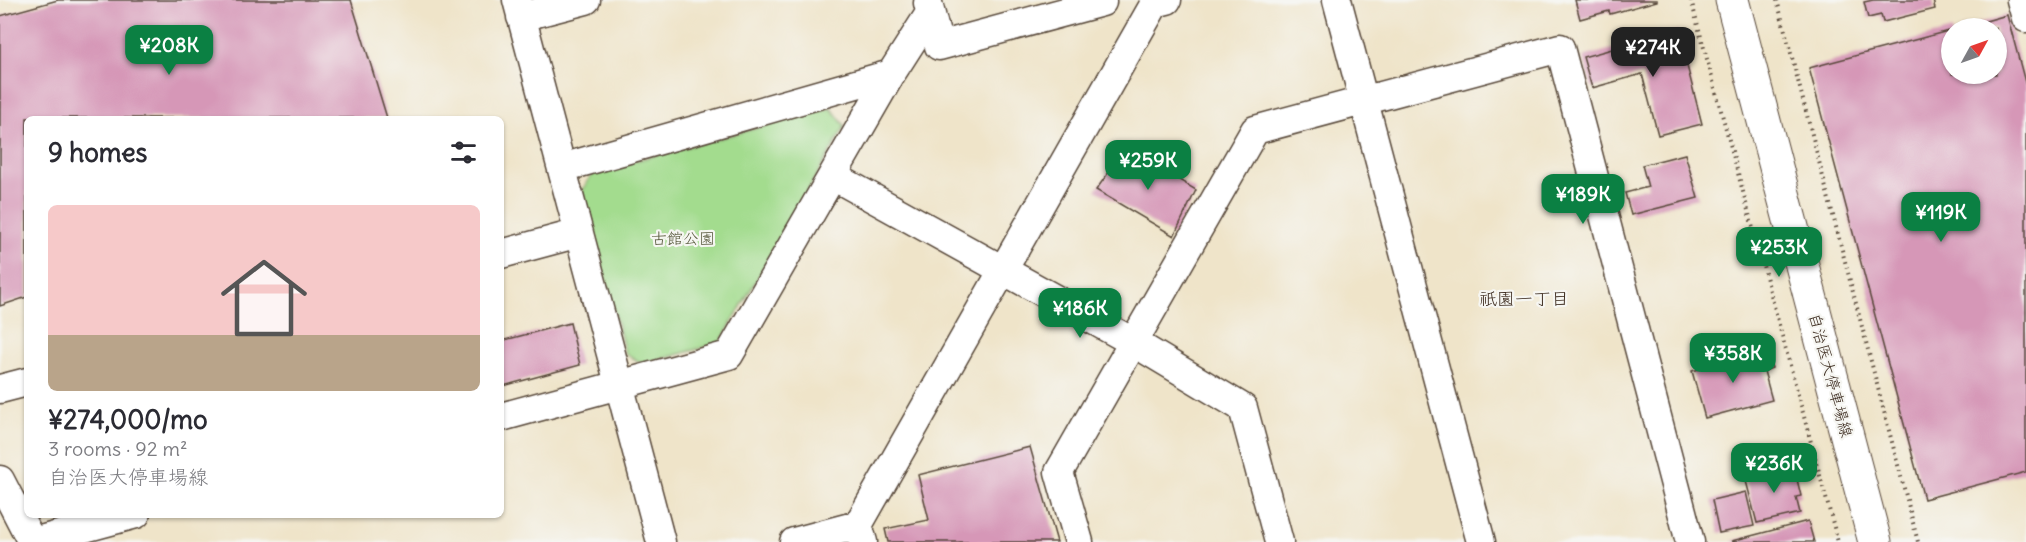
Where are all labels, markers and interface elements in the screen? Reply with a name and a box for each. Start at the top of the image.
north arrow [1941,18,2007,84]
map controls [1941,18,2007,84]
pin: ¥208K [127,25,211,76]
pin: ¥274K [1611,27,1695,78]
text: ¥208K [139,32,199,57]
text: ¥274K [1625,34,1681,59]
text: 9 homes [48,136,147,169]
icon: filters [447,136,480,169]
pin: ¥259K [1106,140,1190,191]
text: ¥259K [1119,147,1177,172]
pin: ¥189K [1541,174,1625,225]
text: ¥189K [1555,181,1611,206]
pin: ¥119K [1899,192,1983,243]
text: ¥119K [1915,199,1967,224]
pin: ¥253K [1737,227,1821,278]
park label: 古館公園 [651,228,715,248]
text: ¥253K [1750,234,1808,259]
icon: home [210,244,318,352]
district label: 祇園一丁目 [1479,287,1569,310]
pin: ¥186K [1038,288,1122,339]
text: ¥186K [1052,295,1108,320]
street label: 自治医大停車場線 [1805,311,1857,439]
pin: ¥358K [1691,333,1775,384]
text: ¥358K [1704,340,1762,365]
text: ¥274,000/mo [48,403,208,436]
text: 3 rooms · 92 m² [48,436,187,461]
pin: ¥236K [1732,443,1816,494]
text: ¥236K [1745,450,1803,475]
text: 自治医大停車場線 [48,464,208,489]

